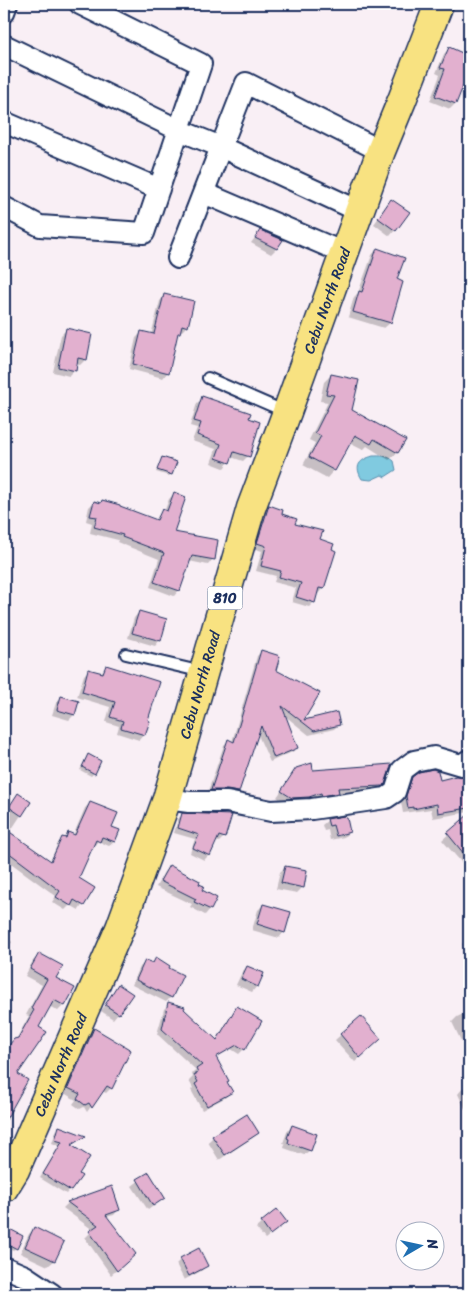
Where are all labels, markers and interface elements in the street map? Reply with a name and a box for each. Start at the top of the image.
street label: Cebu North Road [296,243,359,357]
road number: 810 [208,586,242,610]
street label: Cebu North Road [172,627,228,742]
street label: Cebu North Road [27,1007,95,1121]
north arrow [396,1220,446,1270]
text: N [419,1236,445,1251]

